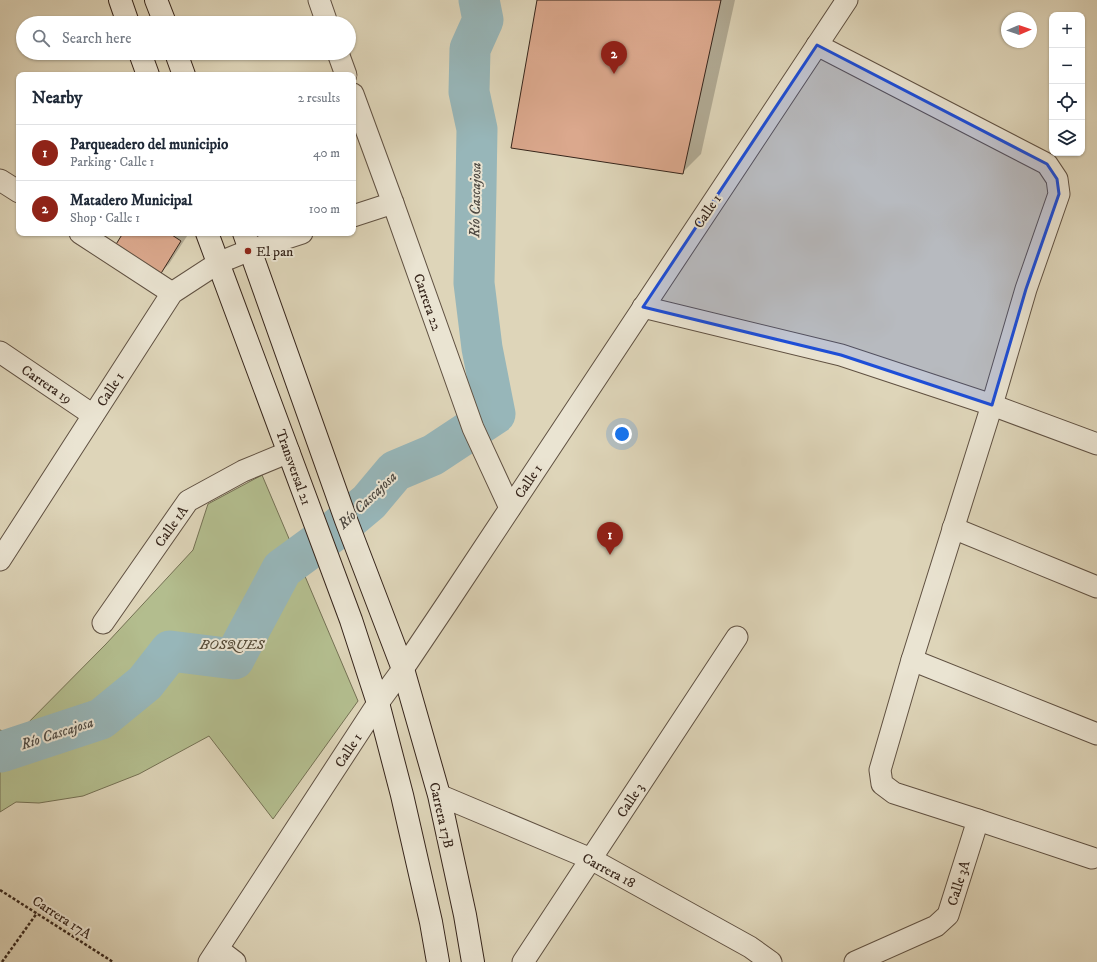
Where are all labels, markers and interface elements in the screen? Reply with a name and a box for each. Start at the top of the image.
north arrow [1001,12,1037,48]
map controls [1049,12,1085,156]
button: + [1049,12,1085,48]
search box [16,16,356,60]
icon: search [30,27,52,49]
text: Search here [62,29,131,48]
pin: 2 [601,41,627,74]
button: − [1049,48,1085,84]
button: locate [1049,84,1085,120]
text: Nearby [32,87,82,109]
text: 2 results [298,90,340,106]
button: layers [1049,120,1085,156]
text: Parqueadero del municipio [70,135,228,154]
text: 1 [43,145,47,161]
text: 40 m [313,145,340,161]
text: Parking · Calle 1 [70,154,154,170]
water label: Río Cascajosa [465,162,486,239]
text: Matadero Municipal [70,191,192,210]
street label: Calle 1 [690,191,726,232]
text: 2 [42,201,48,217]
text: 100 m [309,201,340,217]
text: Shop · Calle 1 [70,210,140,226]
place label: El pan [256,243,294,261]
marker: El pan [243,246,253,256]
street label: Carrera 22 [409,271,445,333]
street label: Carrera 19 [17,361,75,408]
street label: Calle 1 [93,369,129,410]
your location [612,424,632,444]
street label: Transversal 21 [271,427,315,508]
street label: Calle 1 [511,461,547,502]
water label: Río Cascajosa [333,467,401,534]
street label: Calle 1A [151,501,193,551]
pin: 1 [597,522,623,555]
park label: BOSQUES [199,636,266,654]
water label: Río Cascajosa [17,713,96,754]
street label: Calle 1 [331,730,367,771]
street label: Calle 3 [613,780,649,821]
street label: Carrera 17B [425,781,457,850]
street label: Carrera 18 [579,849,638,892]
street label: Calle 3A [944,857,975,908]
street label: Carrera 17A [28,892,95,944]

